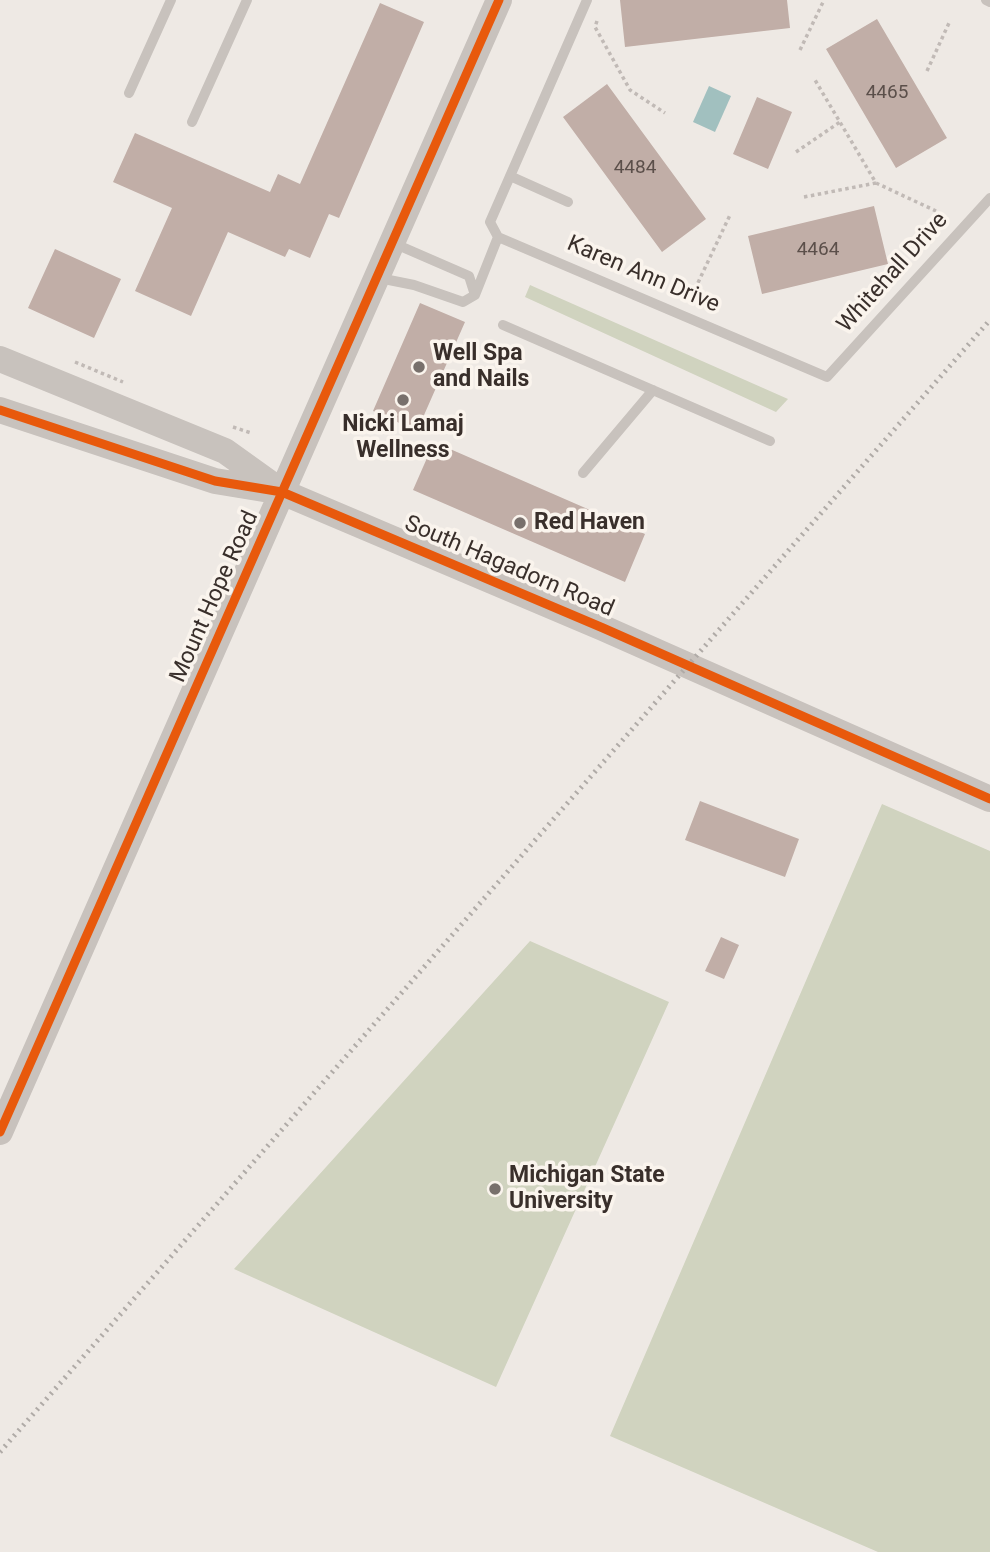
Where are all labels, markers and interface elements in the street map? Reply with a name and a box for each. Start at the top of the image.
house number: 4465 [866,82,908,104]
house number: 4484 [614,157,656,179]
street label: Whitehall Drive [832,207,954,339]
street label: Karen Ann Drive [563,230,723,320]
house number: 4464 [797,239,839,261]
place label: Well Spa and Nails [433,340,529,394]
marker: Well Spa and Nails [411,359,427,375]
marker: Nicki Lamaj Wellness [395,392,411,408]
place label: Nicki Lamaj Wellness [342,411,464,465]
street label: Mount Hope Road [165,507,265,687]
place label: Red Haven [534,509,645,537]
street label: South Hagadorn Road [400,510,618,624]
marker: Red Haven [512,515,528,531]
place label: Michigan State University [509,1162,665,1216]
marker: Michigan State University [487,1181,503,1197]

